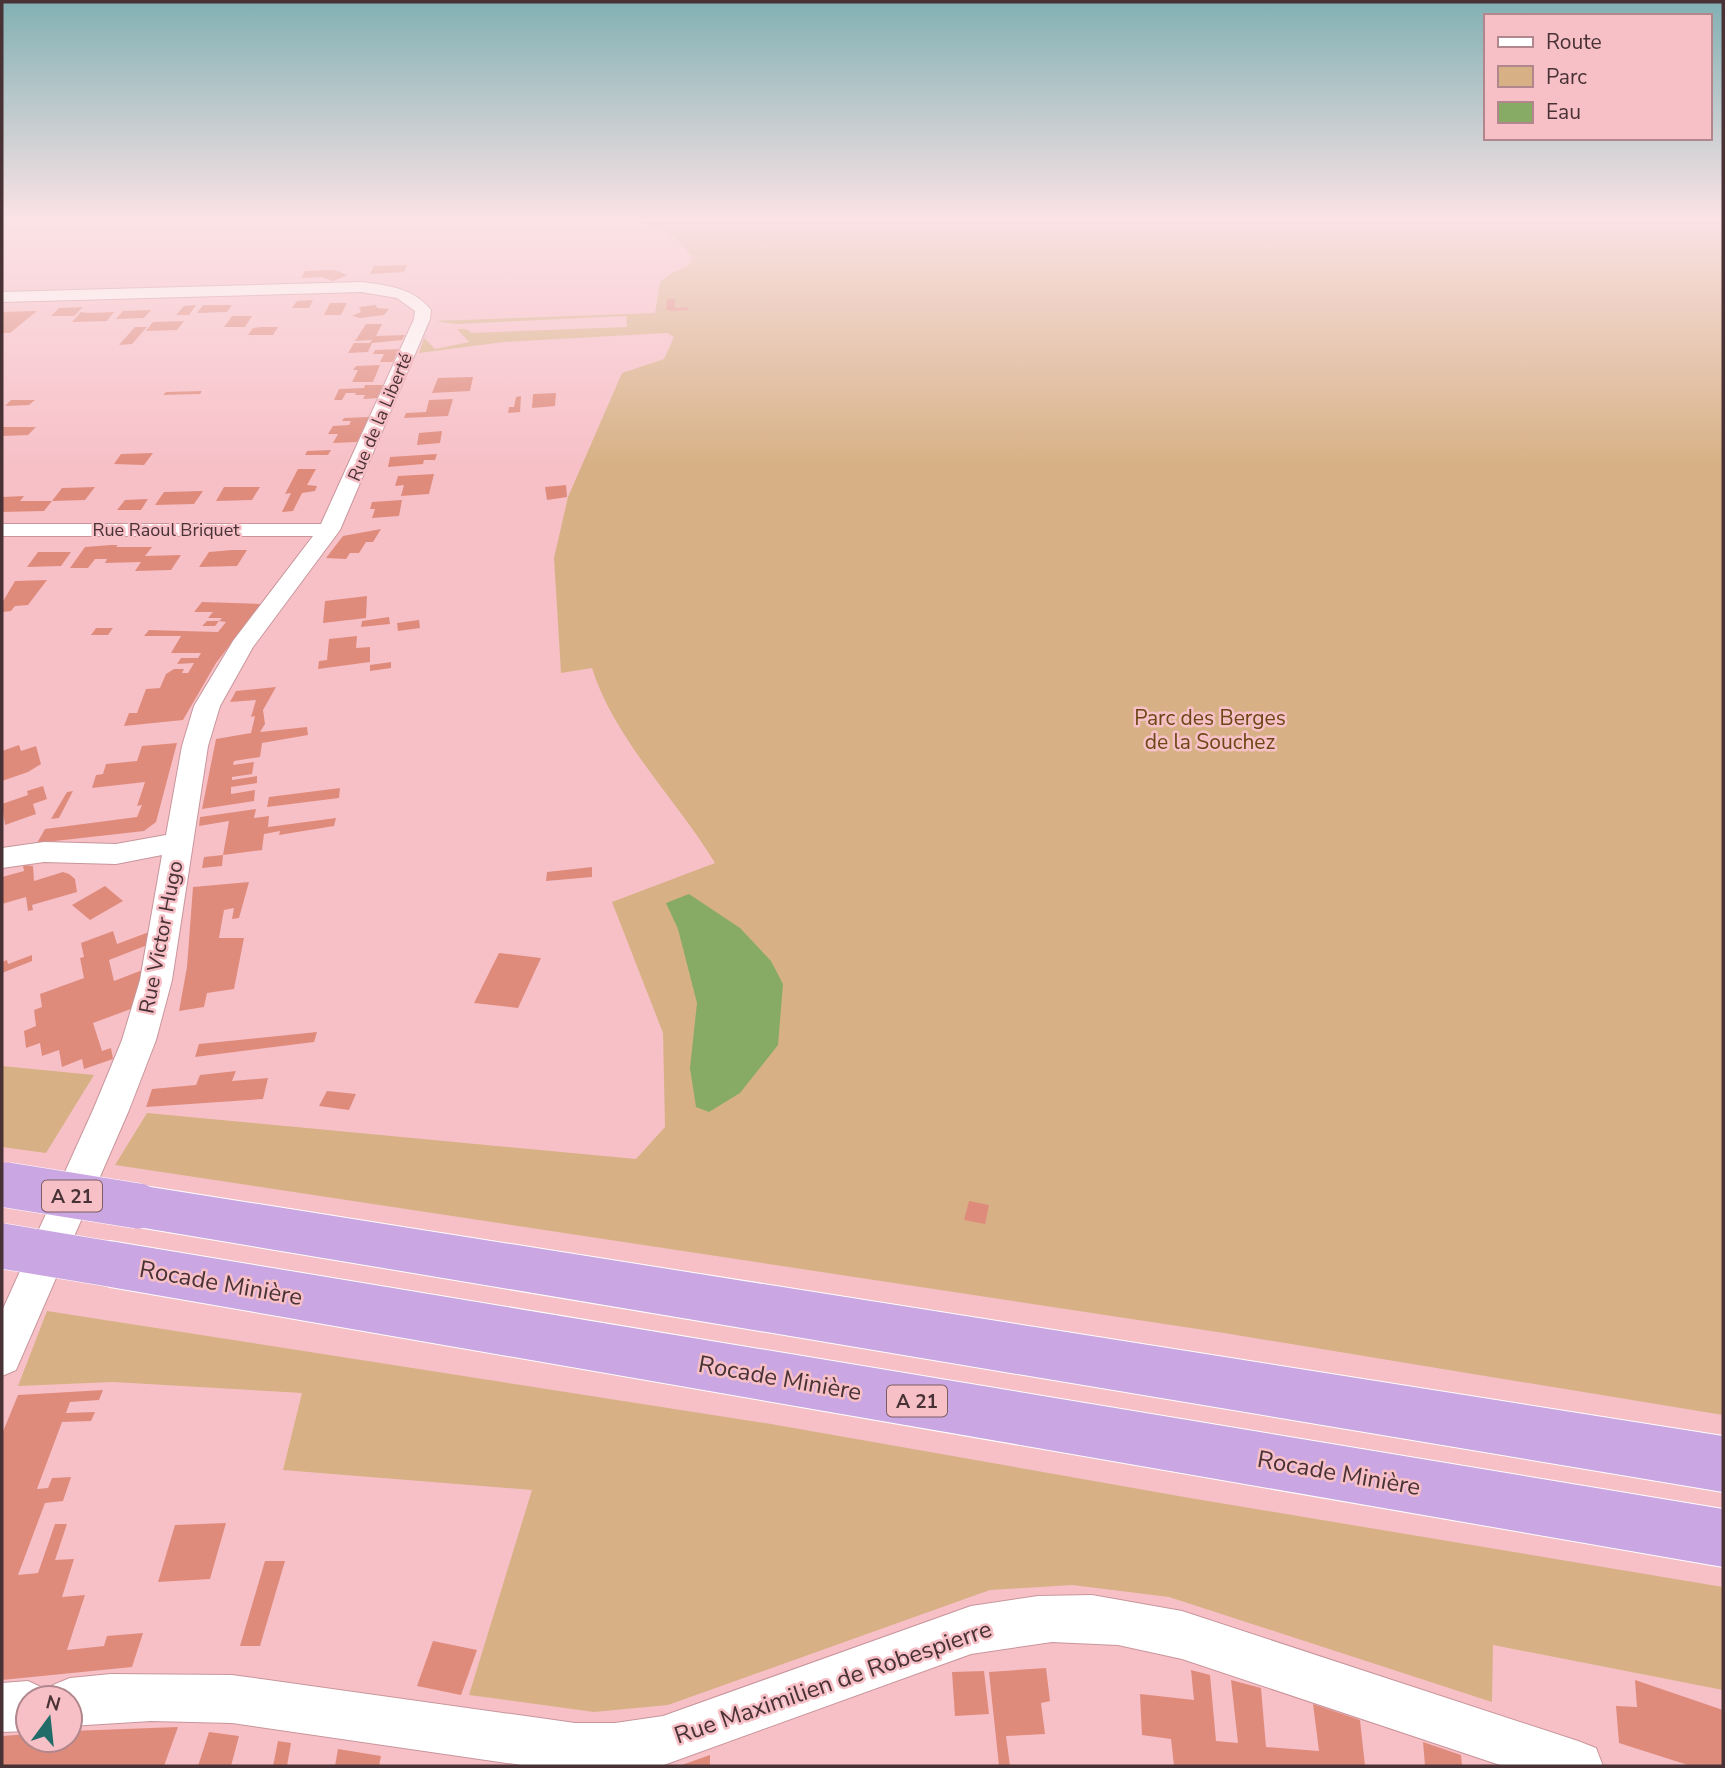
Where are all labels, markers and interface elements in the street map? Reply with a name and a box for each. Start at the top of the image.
legend [1484,14,1711,140]
text: Route [1546,28,1602,56]
text: Parc [1546,63,1587,91]
text: Eau [1546,98,1581,126]
street label: Rue de la Liberté [342,349,418,485]
street label: Rue Raoul Briquet [92,518,240,542]
park label: Parc des Berges de la Souchez [1134,704,1286,756]
street label: Rue Victor Hugo [132,858,190,1016]
road number: A 21 [42,1180,102,1212]
street label: Rocade Minière [137,1253,305,1313]
street label: Rocade Minière [696,1348,864,1408]
road number: A 21 [887,1386,947,1416]
street label: Rocade Minière [1255,1443,1423,1503]
street label: Rue Maximilien de Robespierre [670,1613,996,1751]
north arrow [14,1684,84,1754]
text: N [43,1689,63,1718]

